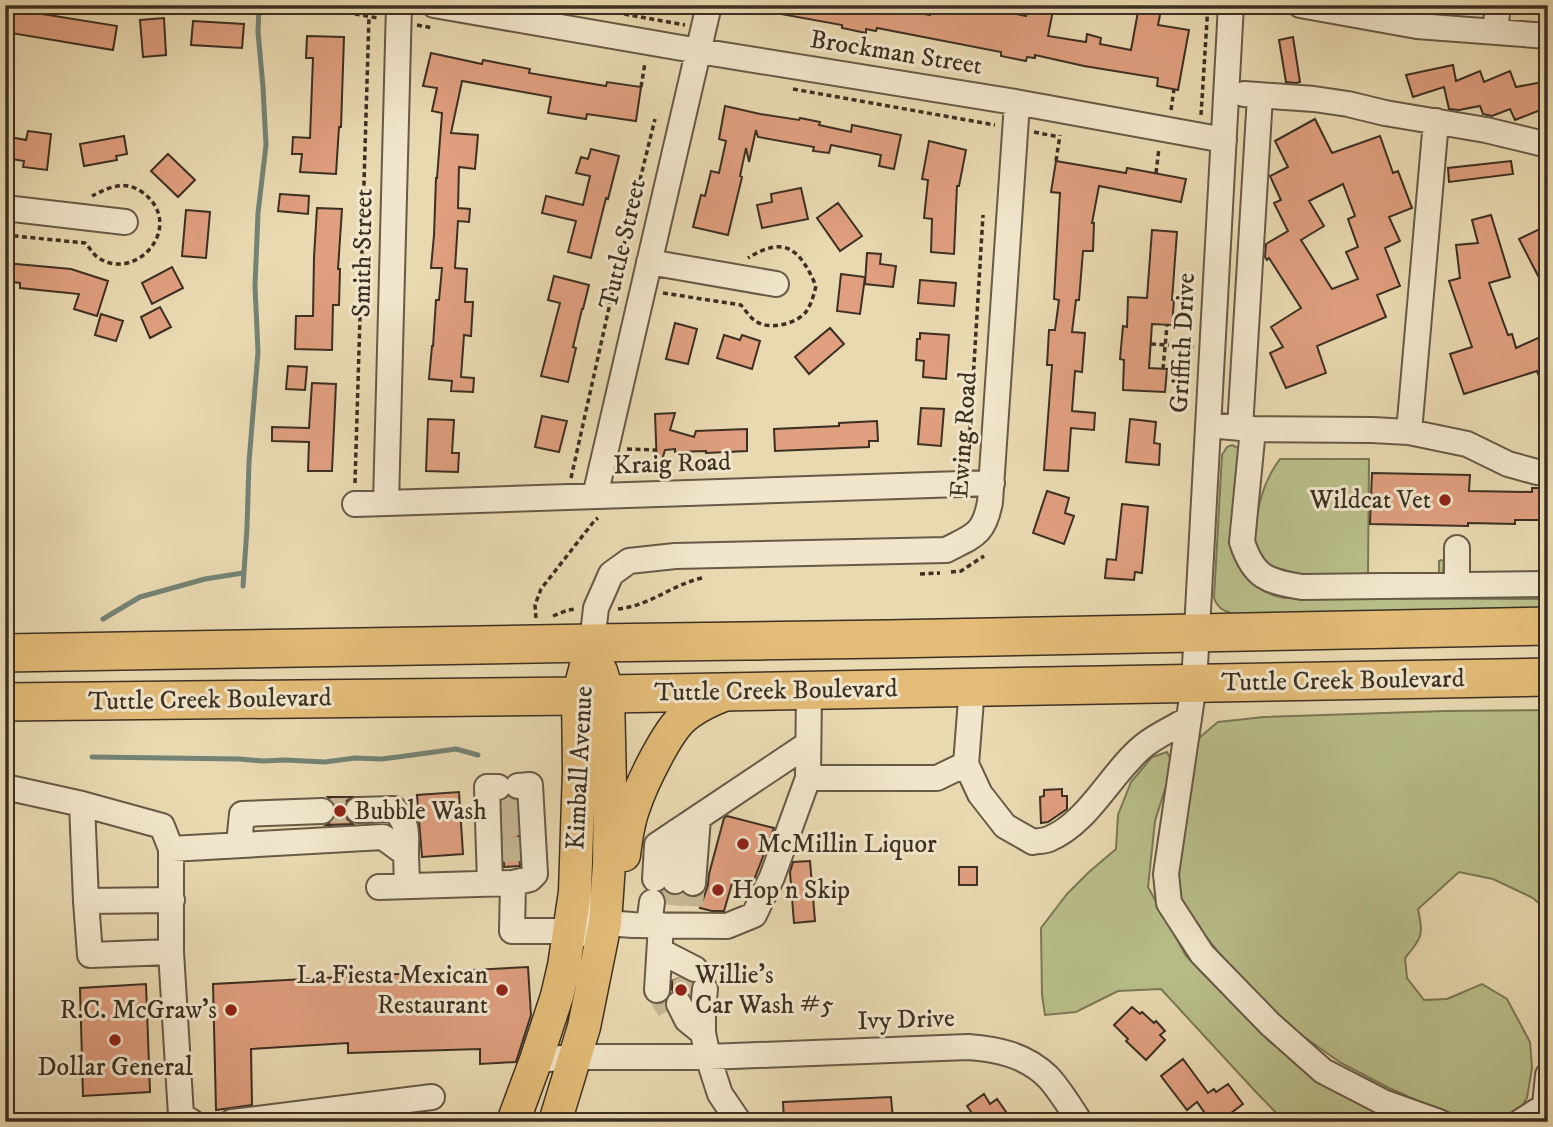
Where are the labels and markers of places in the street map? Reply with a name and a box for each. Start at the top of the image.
place label: Wildcat Vet [1308,484,1431,517]
marker: Wildcat Vet [1437,492,1453,508]
place label: Bubble Wash [354,795,487,828]
marker: Bubble Wash [332,803,348,819]
place label: McMillin Liquor [757,828,937,861]
marker: McMillin Liquor [735,836,751,852]
place label: Hop n Skip [732,874,850,907]
marker: Hop n Skip [710,882,726,898]
place label: La Fiesta Mexican Restaurant [296,959,488,1022]
place label: Willie's Car Wash #5 [694,959,834,1022]
marker: La Fiesta Mexican Restaurant [494,982,510,998]
marker: Willie's Car Wash #5 [673,982,689,998]
place label: R.C. McGraw's [60,994,217,1027]
marker: R.C. McGraw's [223,1002,239,1018]
marker: Dollar General [107,1032,123,1048]
place label: Dollar General [37,1051,193,1084]

